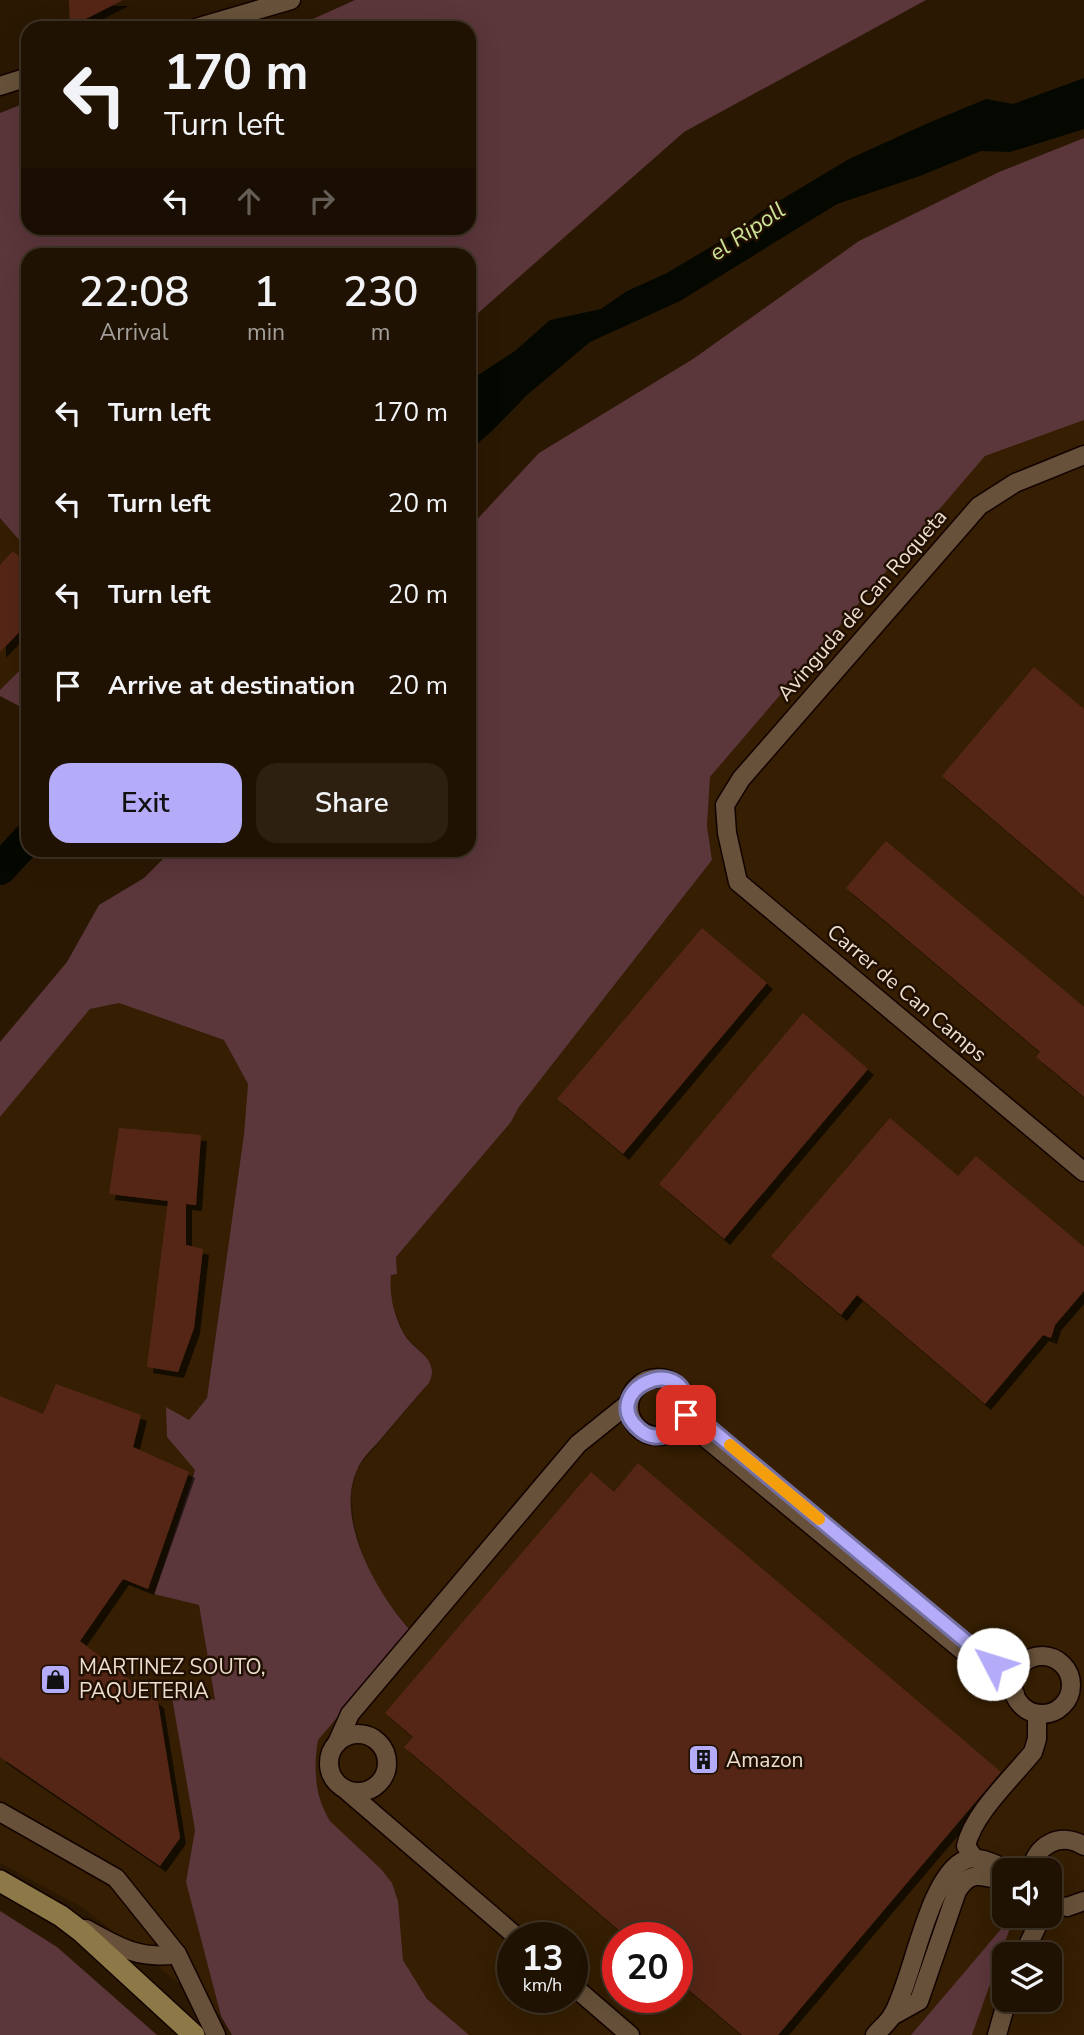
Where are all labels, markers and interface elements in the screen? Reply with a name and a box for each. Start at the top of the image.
text: 170 m [164,39,308,106]
icon: left [49,49,140,140]
text: Turn left [164,103,284,146]
icon: left [157,182,195,220]
icon: ahead [230,182,268,220]
icon: right [303,182,341,220]
water label: el Ripoll [703,195,791,268]
text: 22:08 [79,264,189,321]
text: 1 [253,264,279,321]
text: 230 [343,264,418,321]
text: Arrival [99,317,169,348]
text: min [247,317,285,348]
text: m [371,317,390,348]
icon: left [49,394,87,432]
text: Turn left [108,395,211,430]
text: 170 m [372,395,448,430]
icon: left [49,485,87,523]
text: Turn left [108,486,211,521]
text: 20 m [388,486,448,521]
street label: Avinguda de Can Roqueta [771,503,953,707]
icon: left [49,576,87,614]
text: Turn left [108,577,211,612]
text: 20 m [388,577,448,612]
icon: arrive [49,667,87,705]
text: Arrive at destination [108,668,355,703]
text: 20 m [388,668,448,703]
button: Exit [49,763,242,843]
button: Share [256,763,448,843]
street label: Carrer de Can Camps [821,918,993,1068]
pin [656,1385,716,1445]
icon: arrive [667,1396,705,1434]
position arrow [956,1627,1030,1701]
place label: MARTINEZ SOUTO, PAQUETERIA [79,1653,266,1705]
shop icon: MARTINEZ SOUTO, PAQUETERIA [39,1662,73,1696]
building icon: Amazon [686,1743,720,1777]
place label: Amazon [726,1746,804,1774]
map controls [992,1858,1062,2012]
button: sound [992,1858,1062,1928]
speed limit sign: 20 [602,1922,693,2013]
text: 13 [521,1935,564,1982]
button: layers [992,1942,1062,2012]
text: km/h [523,1973,562,1997]

